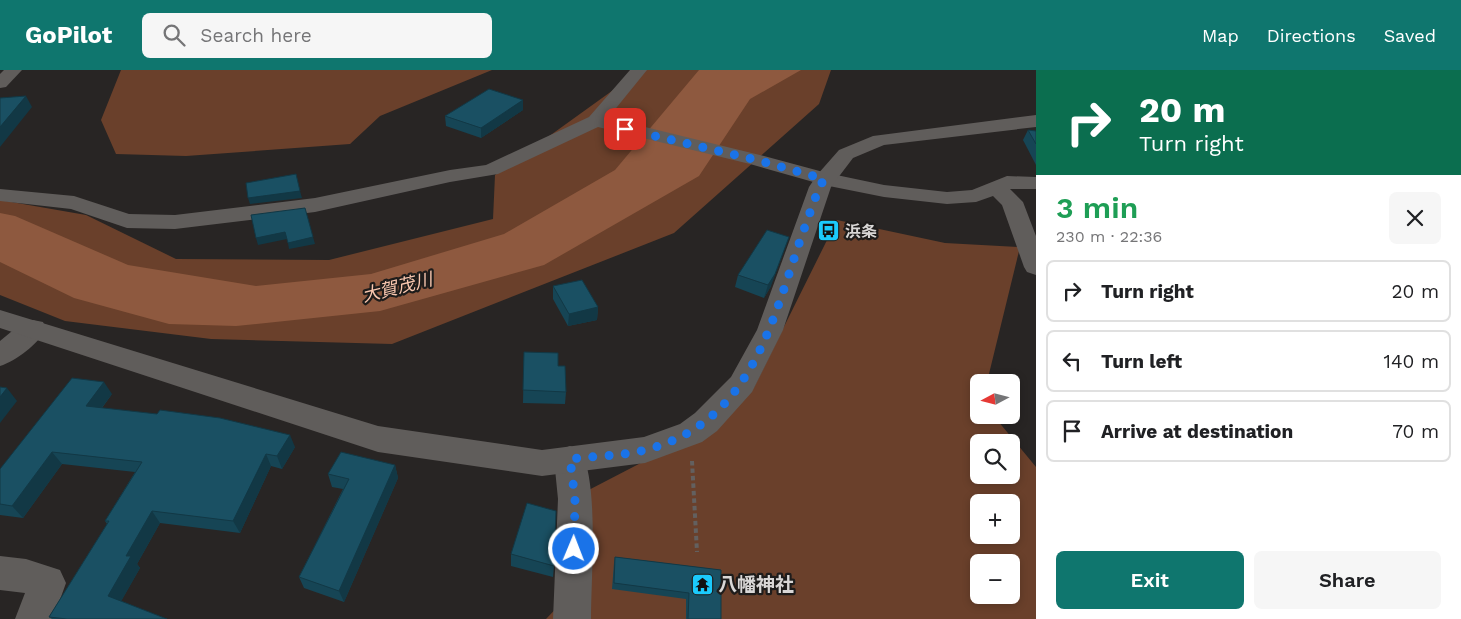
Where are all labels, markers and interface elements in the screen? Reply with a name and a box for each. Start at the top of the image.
search box [142,13,492,58]
text: GoPilot [25,21,112,49]
icon: search [160,21,188,49]
text: Search here [200,24,312,47]
text: Map [1202,25,1239,46]
text: Directions [1267,25,1356,46]
text: Saved [1384,25,1436,46]
text: 20 m [1139,89,1225,131]
icon: right [1056,90,1121,155]
pin [604,108,646,150]
icon: arrive [611,115,639,143]
text: Turn right [1139,131,1244,156]
text: 3 min [1056,190,1138,225]
button: close [1389,192,1441,244]
bus stop icon: 浜条 [817,219,841,243]
place label: 浜条 [845,222,877,241]
text: 230 m · 22:36 [1056,227,1162,246]
water label: 大賀茂川 [360,268,436,306]
icon: right [1058,277,1086,305]
text: Turn right [1101,280,1194,303]
text: 20 m [1392,280,1439,303]
icon: left [1058,347,1086,375]
text: Turn left [1101,350,1182,373]
text: 140 m [1384,350,1439,373]
north arrow [970,374,1020,424]
map controls [970,374,1020,604]
icon: arrive [1058,417,1086,445]
text: Arrive at destination [1101,420,1293,443]
text: 70 m [1392,420,1439,443]
button: search [970,434,1020,484]
button: + [970,494,1020,544]
position arrow [547,522,599,574]
button: Exit [1056,551,1244,609]
button: Share [1254,551,1441,609]
button: − [970,554,1020,604]
temple icon: 八幡神社 [690,572,714,596]
place label: 八幡神社 [718,573,794,596]

